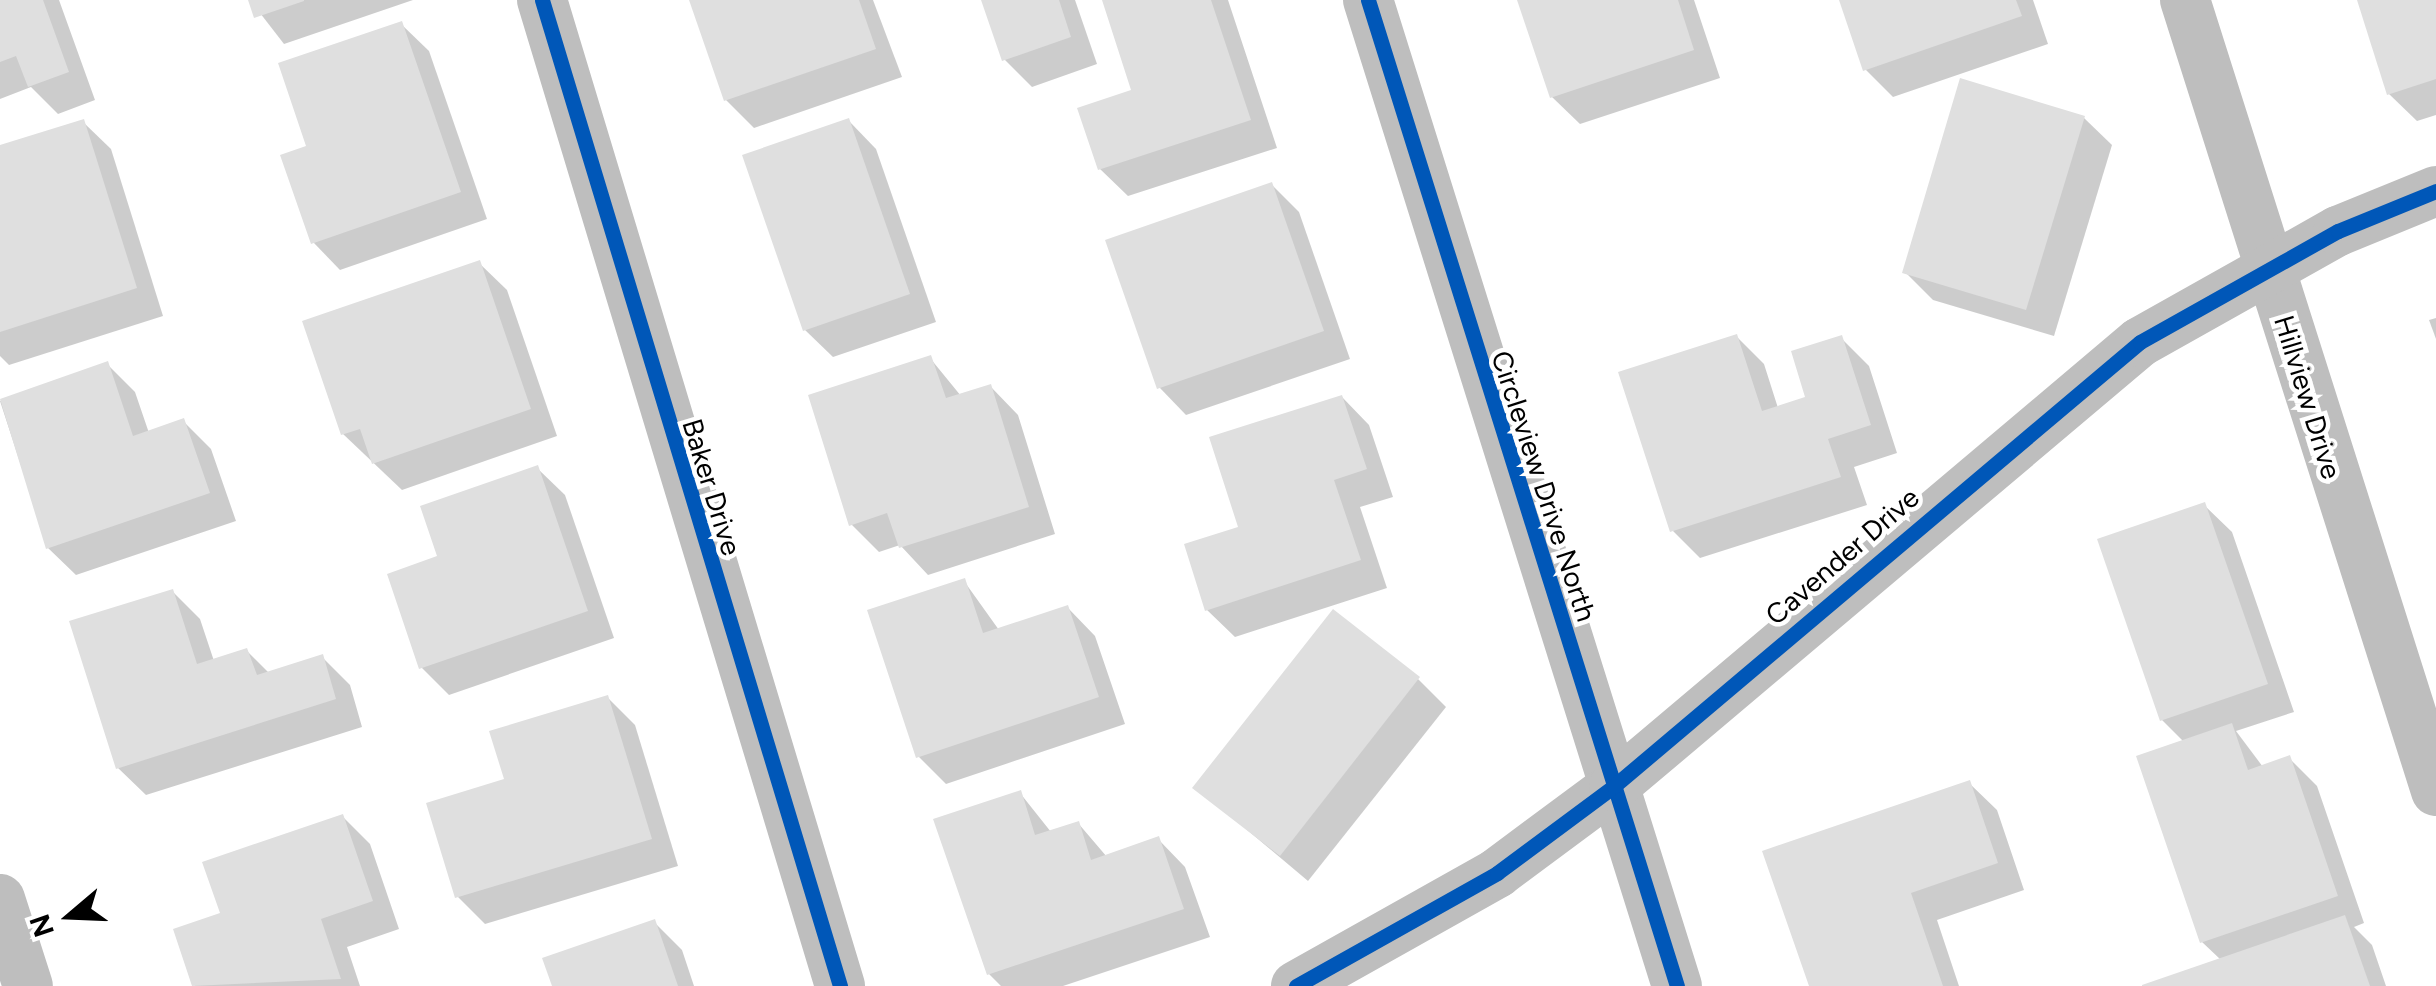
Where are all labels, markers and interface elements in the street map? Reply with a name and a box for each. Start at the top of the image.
street label: Hillview Drive [2267,311,2349,483]
street label: Circleview Drive North [1484,346,1604,626]
street label: Baker Drive [675,415,749,559]
street label: Cavender Drive [1758,480,1926,632]
north arrow [20,866,120,966]
text: N [22,910,61,942]

